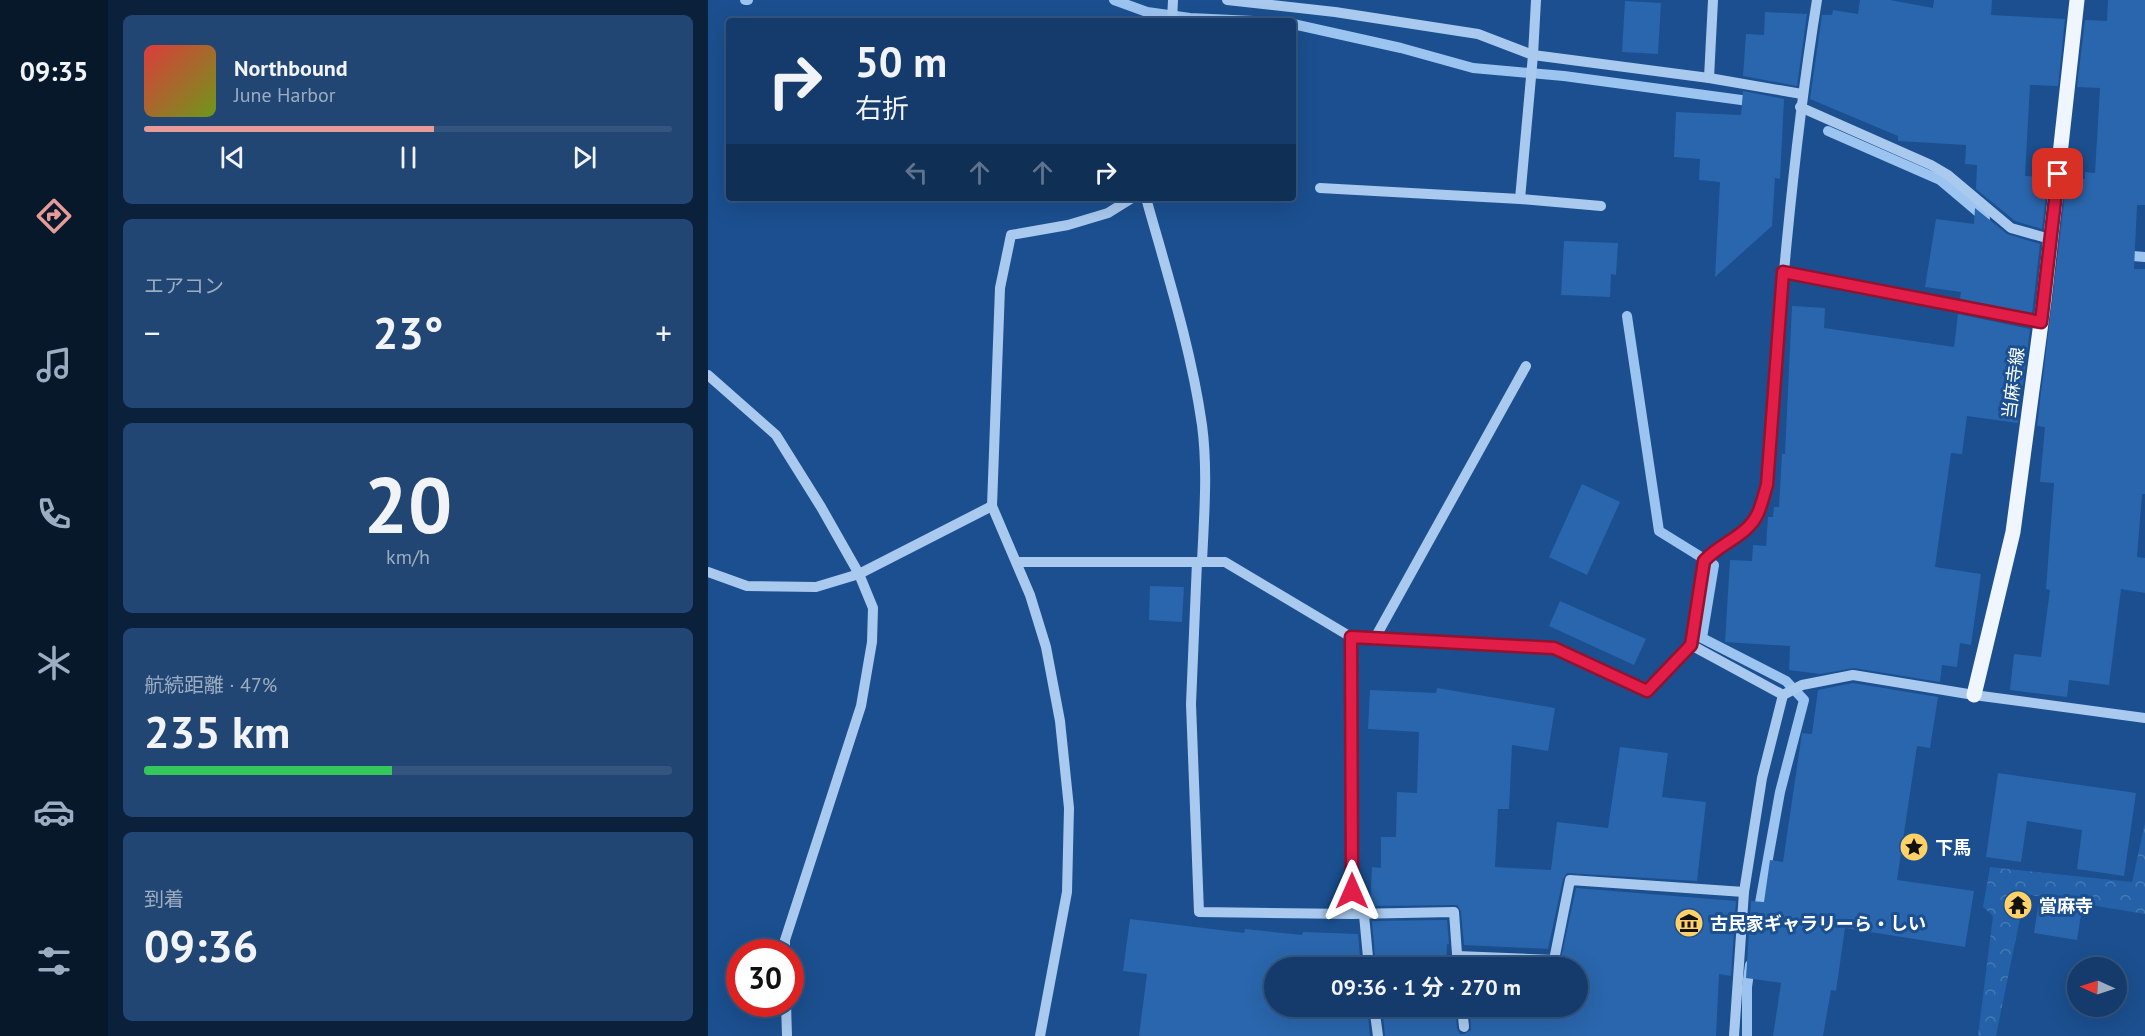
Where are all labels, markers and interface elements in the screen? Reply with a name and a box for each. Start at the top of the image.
text: 50 m [855,34,947,89]
icon: right [756,42,834,120]
text: 09:35 [20,54,88,88]
text: Northbound [234,54,348,82]
text: June Harbor [234,82,336,108]
text: 右折 [855,91,909,125]
icon: previous [216,141,249,174]
icon: pause [392,141,425,174]
icon: next [568,141,601,174]
pin [2032,148,2083,199]
icon: left [900,156,933,189]
icon: ahead [963,156,996,189]
icon: ahead [1026,156,1059,189]
icon: right [1089,156,1122,189]
icon: arrive [2041,157,2074,190]
icon: directions [33,195,75,237]
text: エアコン [144,273,224,299]
text: 23° [373,303,443,361]
text: − [144,311,161,354]
text: + [655,311,672,354]
icon: music [33,344,75,386]
street label: 当麻寺線 [1997,346,2029,420]
text: 20 [364,454,452,555]
icon: phone [33,493,75,535]
text: km/h [386,544,430,570]
icon: climate [33,642,75,684]
text: 航続距離 · 47% [144,672,277,698]
text: 235 km [144,702,290,760]
icon: car [33,791,75,833]
place icon: 下馬 [1898,831,1930,863]
place label: 下馬 [1935,836,1971,859]
position arrow [1320,859,1384,923]
text: 到着 [144,886,184,912]
temple icon: 當麻寺 [2002,889,2034,921]
place label: 當麻寺 [2039,894,2093,917]
museum icon: 古民家ギャラリーら・しい [1673,907,1705,939]
place label: 古民家ギャラリーら・しい [1710,912,1926,935]
text: 09:36 [144,916,258,974]
speed limit sign: 30 [726,939,804,1017]
icon: filters [33,940,75,982]
north arrow [2067,957,2127,1017]
map controls [2067,957,2127,1017]
text: 09:36 · 1 分 · 270 m [1331,973,1521,1001]

